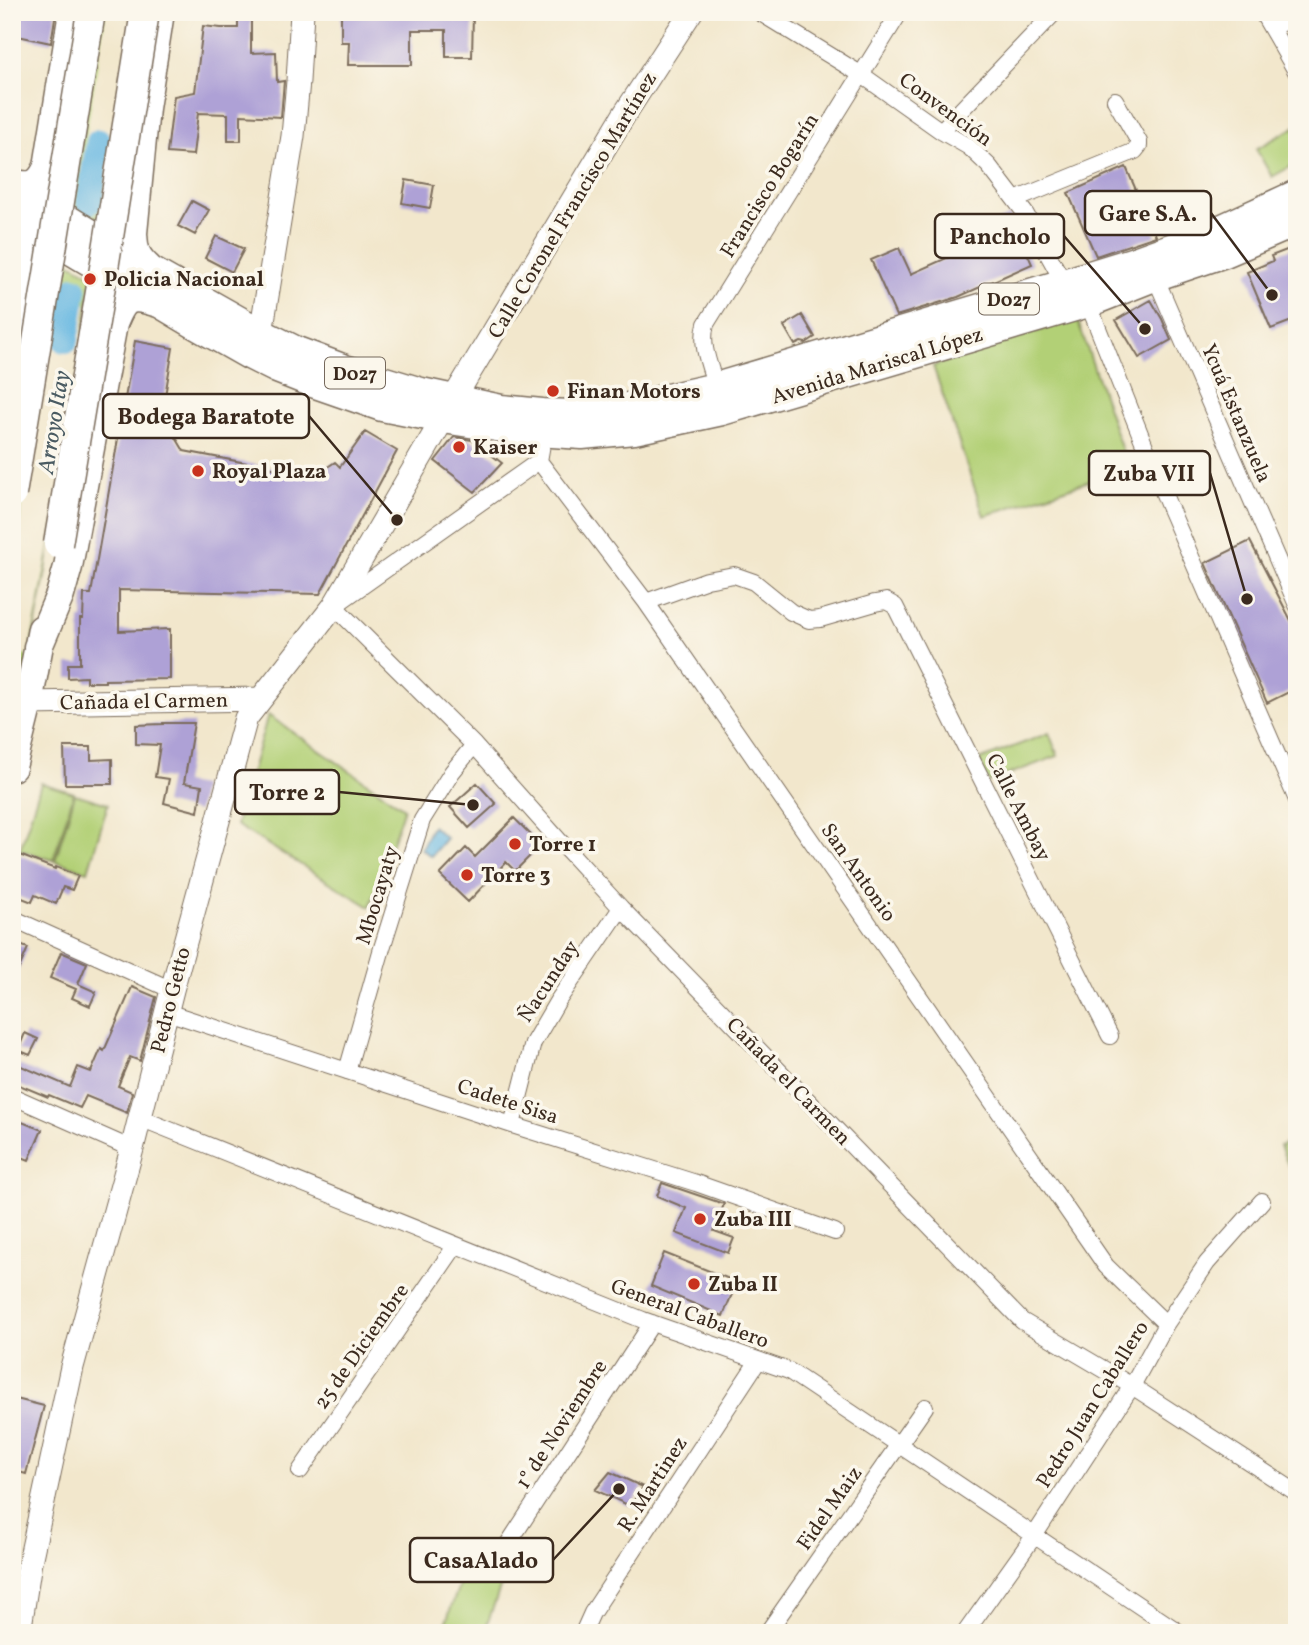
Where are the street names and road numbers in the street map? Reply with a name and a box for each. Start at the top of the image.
street label: Convención [892,66,998,154]
street label: Calle Coronel Francisco Martínez [482,67,665,345]
street label: Francisco Bogarín [714,108,826,264]
road number: D027 [979,284,1039,314]
street label: Avenida Mariscal López [768,320,987,412]
street label: Ycuá Estanzuela [1193,340,1278,487]
road number: D027 [325,358,385,388]
street label: Cañada el Carmen [60,687,228,718]
street label: Calle Ambay [978,749,1057,867]
street label: San Antonio [813,818,902,928]
street label: Mbocayaty [350,842,407,948]
street label: Ñacunday [512,934,587,1029]
street label: Pedro Getto [144,944,199,1057]
street label: Cañada el Carmen [719,1011,857,1153]
street label: Cadete Sisa [453,1072,562,1132]
street label: General Caballero [606,1272,773,1356]
street label: 25 de Diciembre [308,1278,416,1416]
street label: Pedro Juan Caballero [1030,1316,1157,1494]
street label: 1° de Noviembre [509,1354,615,1495]
street label: R. Martinez [611,1431,695,1538]
street label: Fidel Maiz [791,1461,870,1557]

